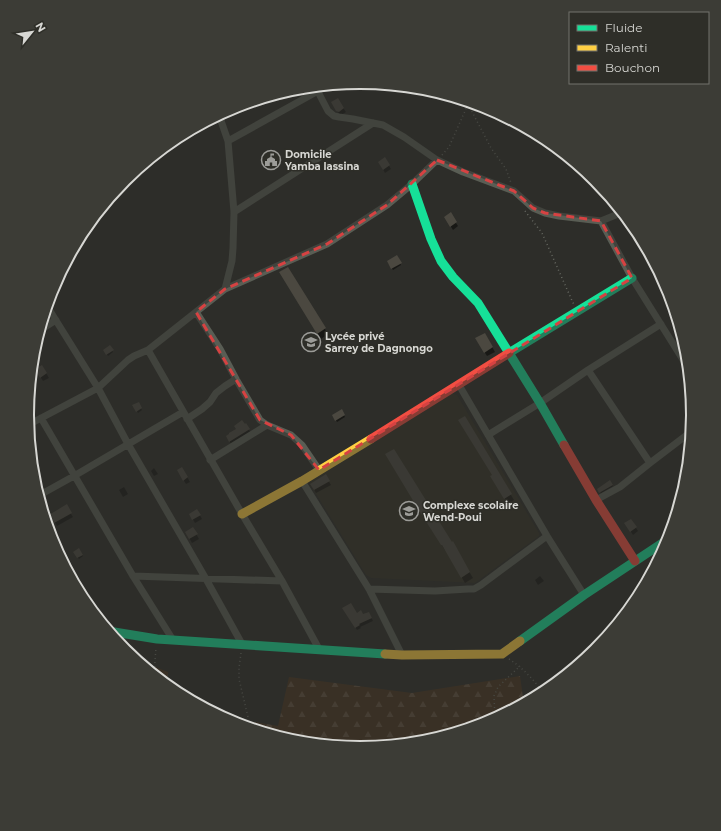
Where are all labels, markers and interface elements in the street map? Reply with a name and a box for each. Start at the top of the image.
north arrow [12,12,52,52]
legend [569,12,709,84]
text: N [32,20,49,34]
text: Fluide [605,20,643,35]
text: Ralenti [605,40,647,55]
text: Bouchon [605,60,660,75]
place label: Domicile Yamba lassina [284,148,359,173]
public building icon: Domicile Yamba lassina [260,149,282,171]
place label: Lycée privé Sarrey de Dagnongo [325,330,433,355]
school or university icon: Lycée privé Sarrey de Dagnongo [300,331,322,353]
place label: Complexe scolaire Wend-Poui [423,499,519,524]
school or university icon: Complexe scolaire Wend-Poui [398,500,420,522]

